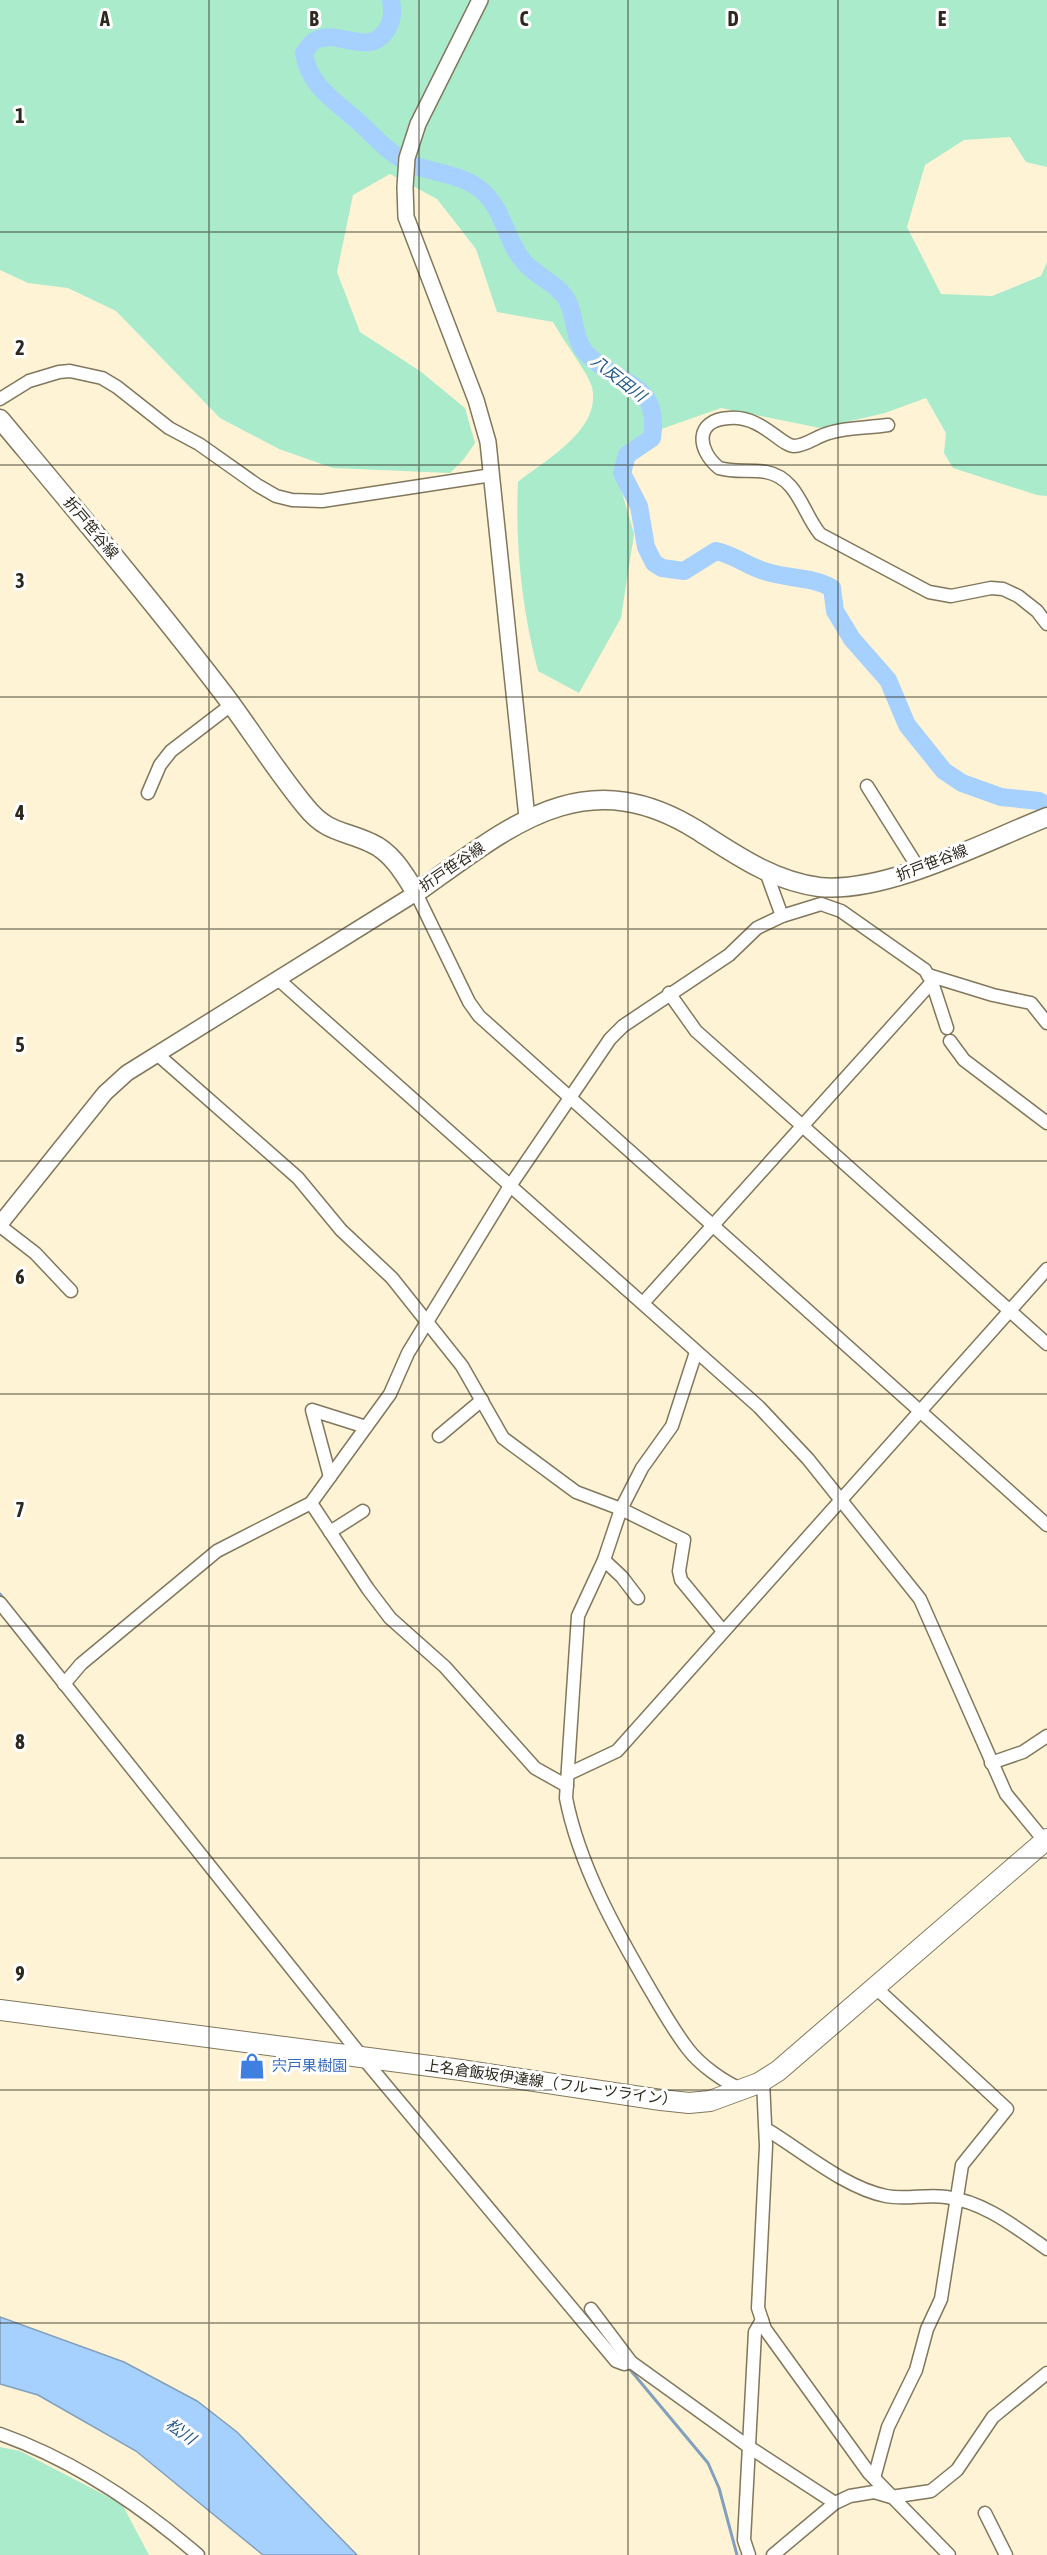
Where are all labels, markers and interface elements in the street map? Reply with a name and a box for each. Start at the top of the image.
text: A [99,7,110,30]
text: B [309,7,319,30]
text: C [520,7,529,30]
text: D [727,7,739,30]
text: E [938,7,947,30]
text: 1 [15,104,25,127]
text: 2 [15,336,25,359]
water label: 八反田川 [588,351,651,406]
street label: 折戸笹谷線 [61,493,122,562]
text: 3 [15,569,25,592]
text: 4 [14,801,25,824]
street label: 折戸笹谷線 [416,839,488,895]
street label: 折戸笹谷線 [894,841,970,884]
text: 5 [15,1033,25,1056]
text: 6 [15,1265,25,1288]
text: 7 [15,1498,25,1521]
text: 8 [15,1730,25,1753]
text: 9 [15,1962,25,1985]
shop icon: 宍戸果樹園 [237,2051,267,2081]
street label: 上名倉飯坂伊達線（フルーツライン） [424,2056,678,2109]
place label: 宍戸果樹園 [272,2057,347,2074]
water label: 松川 [163,2414,201,2449]

